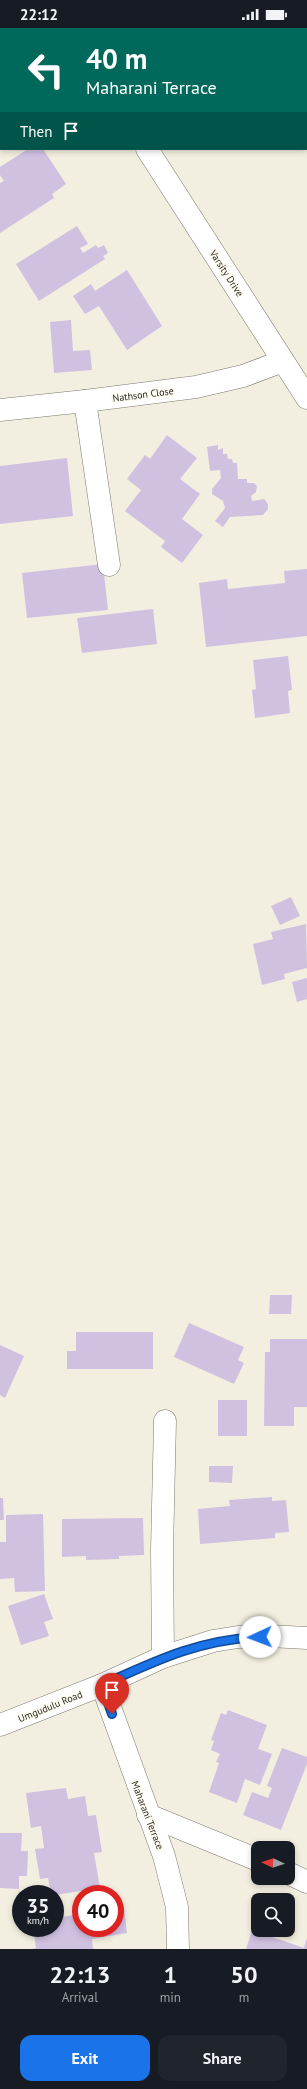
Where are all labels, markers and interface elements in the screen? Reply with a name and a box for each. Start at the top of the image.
text: 22:12 [20,5,58,24]
text: 40 m [86,40,147,77]
icon: left [20,44,72,96]
text: Maharani Terrace [86,76,217,99]
icon: arrive [60,120,82,142]
text: Then [20,122,52,141]
street label: Varsity Drive [206,247,247,299]
street label: Nathson Close [112,384,174,405]
position arrow [239,1616,281,1658]
pin [95,1673,129,1714]
icon: arrive [101,1679,123,1701]
street label: Umgudulu Road [16,1688,84,1725]
street label: Maharani Terrace [128,1779,167,1851]
north arrow [251,1841,295,1885]
map controls [251,1841,295,1937]
speed limit sign: 40 [72,1885,124,1937]
text: 35 [27,1893,49,1919]
button: search [251,1893,295,1937]
text: km/h [27,1914,49,1927]
text: 22:13 [49,1959,110,1990]
text: 1 [164,1959,177,1990]
text: 50 [230,1959,258,1990]
text: Arrival [62,1989,98,2006]
text: min [160,1989,181,2006]
text: m [239,1989,249,2006]
button: Exit [20,2035,150,2081]
button: Share [158,2035,287,2081]

